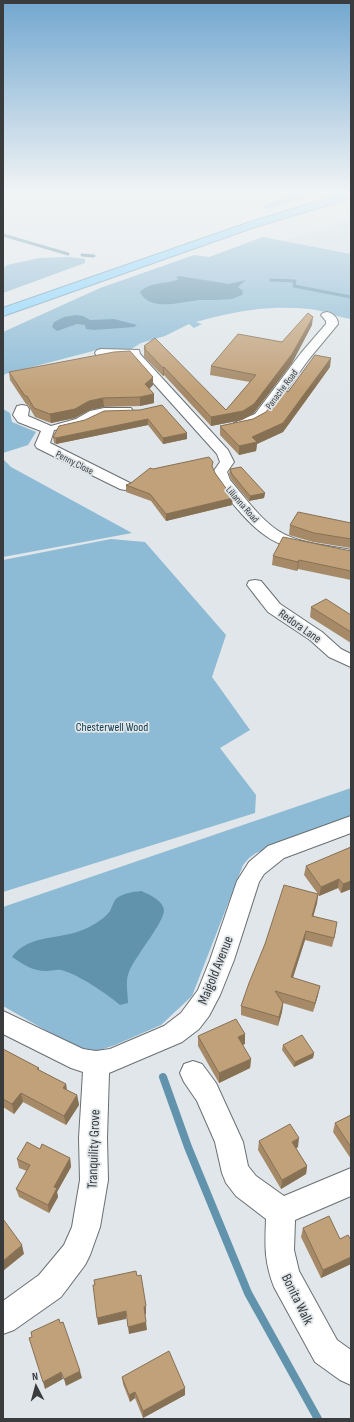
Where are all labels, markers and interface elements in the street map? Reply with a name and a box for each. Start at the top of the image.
street label: Panache Road [263,367,301,412]
street label: Penny Close [54,448,95,477]
street label: Lilianna Road [223,484,261,525]
street label: Redora Lane [275,606,324,647]
park label: Chesterwell Wood [76,720,148,735]
street label: Maigold Avenue [194,933,237,1007]
street label: Tranquility Grove [84,1109,103,1189]
street label: Bonita Walk [278,1271,317,1328]
north arrow [16,1366,56,1406]
text: N [31,1370,39,1383]

